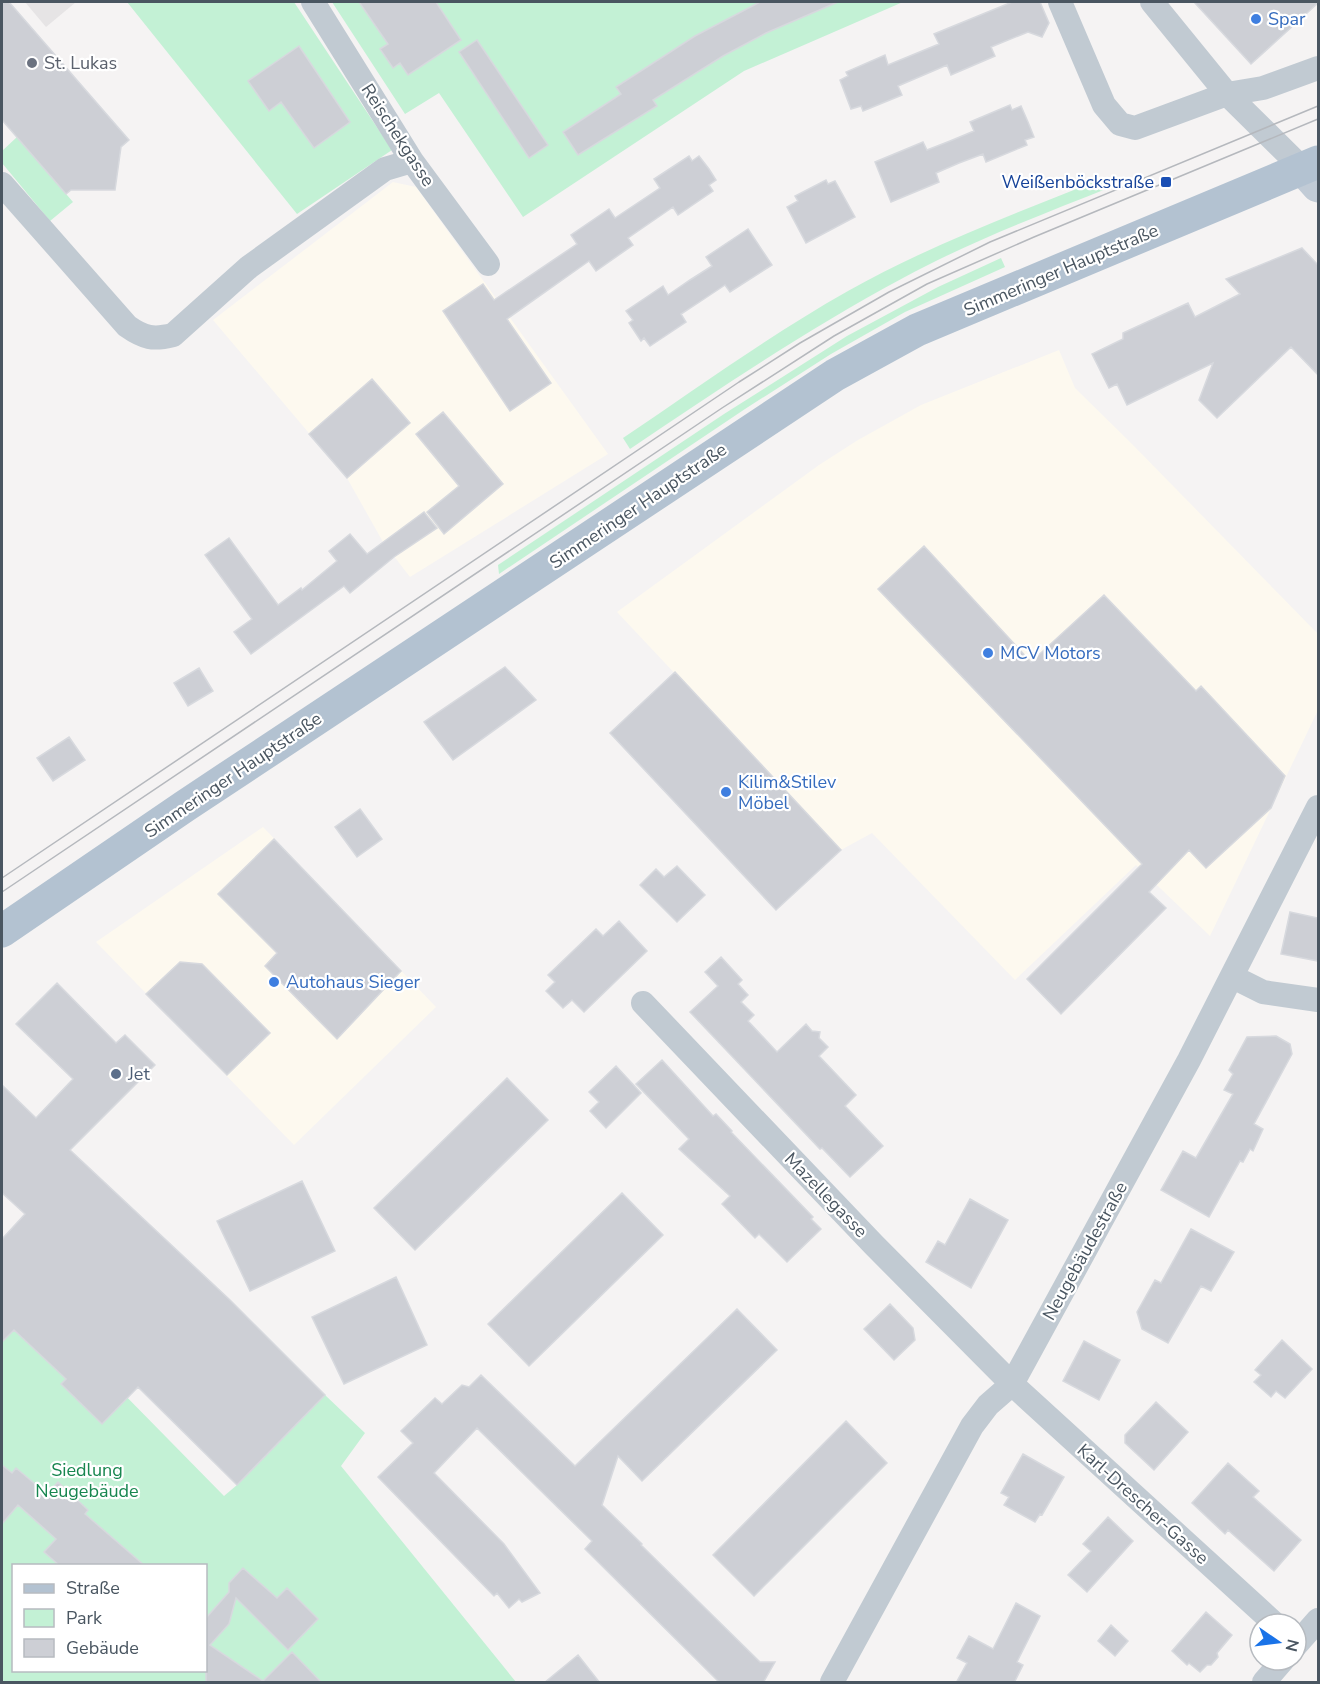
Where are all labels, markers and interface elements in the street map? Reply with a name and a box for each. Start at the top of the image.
place label: Spar [1268,7,1306,31]
marker: Spar [1249,12,1263,26]
place label: St. Lukas [44,51,117,75]
marker: St. Lukas [25,56,39,70]
street label: Reischekgasse [356,79,440,191]
place label: Weißenböckstraße [1002,170,1154,194]
marker: Weißenböckstraße [1159,175,1173,189]
street label: Simmeringer Hauptstraße [960,218,1162,322]
street label: Simmeringer Hauptstraße [545,438,731,574]
place label: MCV Motors [1000,641,1101,665]
marker: MCV Motors [981,646,995,660]
street label: Simmeringer Hauptstraße [140,707,326,843]
place label: Kilim&Stilev Möbel [738,770,837,815]
marker: Kilim&Stilev Möbel [719,785,733,799]
place label: Autohaus Sieger [286,970,421,994]
marker: Autohaus Sieger [267,975,281,989]
place label: Jet [127,1062,150,1086]
marker: Jet [109,1067,123,1081]
street label: Mazellegasse [779,1147,873,1243]
street label: Neugebäudestraße [1037,1178,1133,1324]
street label: Karl-Drescher-Gasse [1072,1438,1214,1570]
park label: Siedlung Neugebäude [35,1458,139,1503]
legend [12,1564,207,1672]
text: Straße [66,1576,120,1600]
text: Park [66,1606,103,1630]
north arrow [1248,1612,1308,1672]
text: Gebäude [66,1636,139,1660]
text: N [1279,1637,1304,1654]

